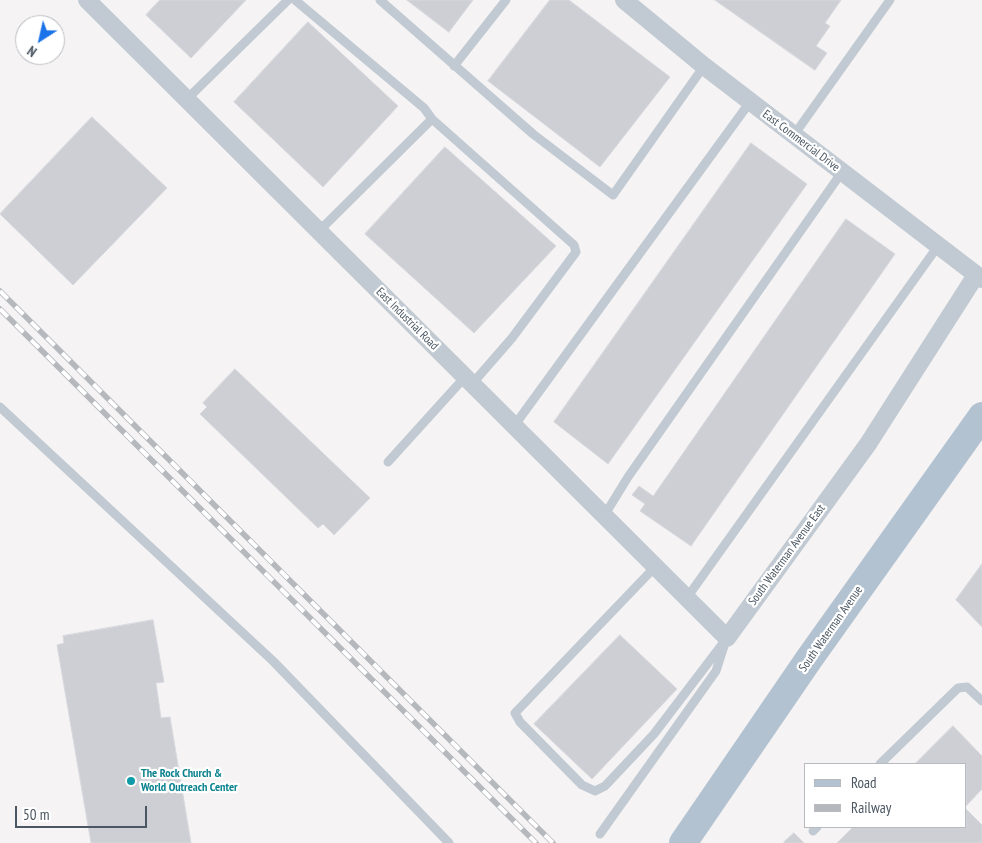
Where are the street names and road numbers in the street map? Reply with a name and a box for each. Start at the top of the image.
street label: East Commercial Drive [760,107,842,175]
street label: East Industrial Road [373,285,441,353]
street label: South Waterman Avenue East [746,502,828,608]
street label: South Waterman Avenue [796,583,866,675]

